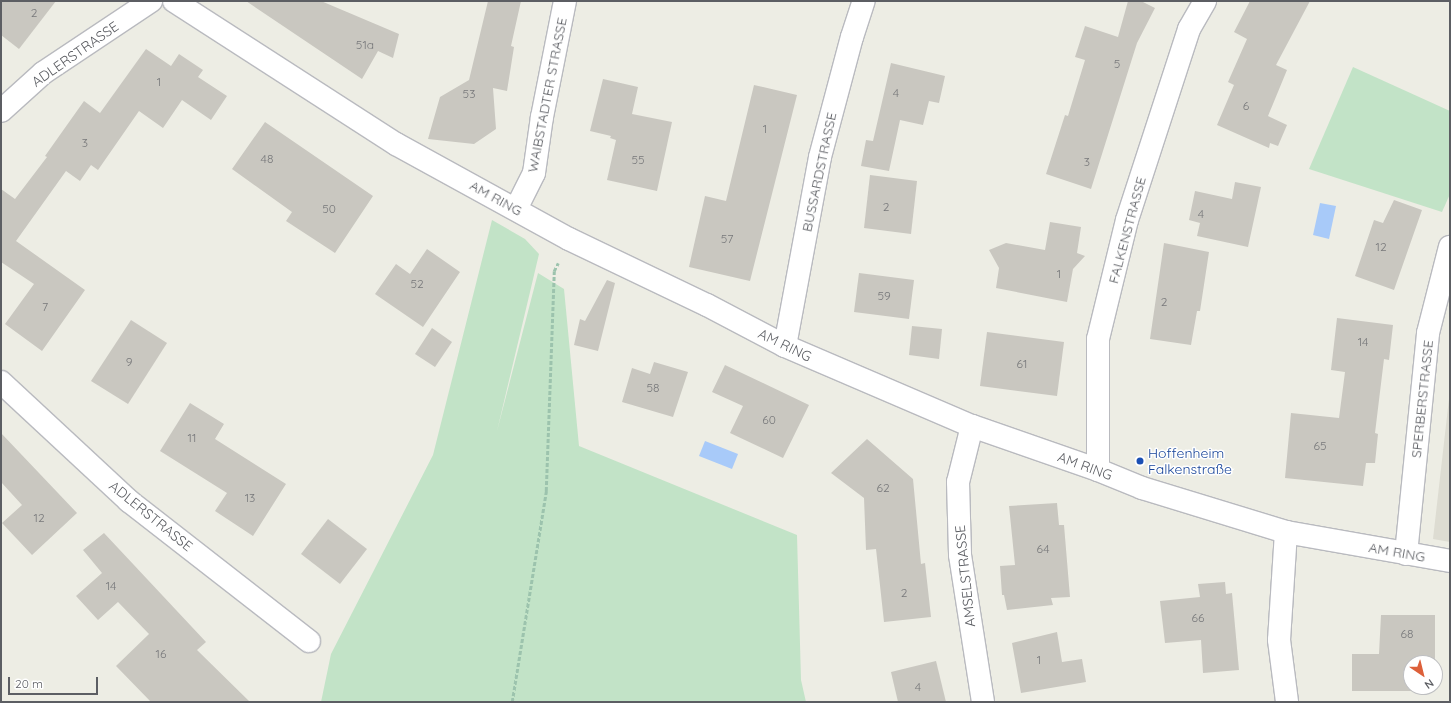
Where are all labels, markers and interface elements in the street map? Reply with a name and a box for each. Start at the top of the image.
house number: 2 [31,6,37,20]
street label: WAIBSTADTER STRASSE [524,16,570,174]
street label: ADLERSTRASSE [28,18,122,90]
house number: 51a [356,38,374,52]
house number: 5 [1114,57,1120,71]
house number: 1 [157,75,161,89]
house number: 4 [893,86,899,100]
house number: 53 [463,87,475,101]
house number: 6 [1243,99,1249,113]
street label: BUSSARDSTRASSE [798,111,840,233]
house number: 1 [763,122,767,136]
house number: 3 [82,136,88,150]
house number: 48 [261,152,273,166]
house number: 55 [631,153,645,167]
house number: 3 [1084,155,1090,169]
street label: FALKENSTRASSE [1105,175,1149,285]
street label: AM RING [467,177,525,219]
house number: 2 [883,200,889,214]
house number: 50 [322,202,336,216]
house number: 4 [1198,207,1204,221]
house number: 57 [721,232,733,246]
house number: 12 [1375,240,1387,254]
house number: 1 [1057,267,1061,281]
house number: 52 [410,277,424,291]
house number: 59 [877,289,891,303]
house number: 2 [1161,295,1167,309]
house number: 7 [42,300,48,314]
street label: AM RING [756,325,814,365]
house number: 14 [1358,335,1368,349]
street label: SPERBERSTRASSE [1407,339,1437,459]
house number: 9 [126,355,132,369]
house number: 61 [1017,357,1027,371]
house number: 58 [646,381,660,395]
house number: 60 [762,413,776,427]
house number: 11 [188,431,196,445]
house number: 65 [1314,439,1326,453]
place label: Hoffenheim Falkenstraße [1148,445,1232,478]
street label: AM RING [1055,448,1115,484]
marker: Hoffenheim Falkenstraße [1135,456,1145,466]
street label: ADLERSTRASSE [106,477,196,555]
house number: 62 [876,481,890,495]
house number: 13 [245,491,255,505]
house number: 12 [33,511,45,525]
street label: AMSELSTRASSE [951,524,979,628]
street label: AM RING [1367,539,1427,565]
house number: 64 [1037,542,1049,556]
house number: 14 [106,579,116,593]
house number: 2 [901,586,907,600]
house number: 66 [1192,611,1204,625]
house number: 68 [1401,627,1413,641]
house number: 16 [156,647,166,661]
house number: 1 [1037,653,1041,667]
north arrow [1403,655,1443,695]
scale bar [10,669,100,695]
text: 20 m [15,676,43,691]
text: N [1422,676,1437,692]
house number: 4 [915,680,921,694]

